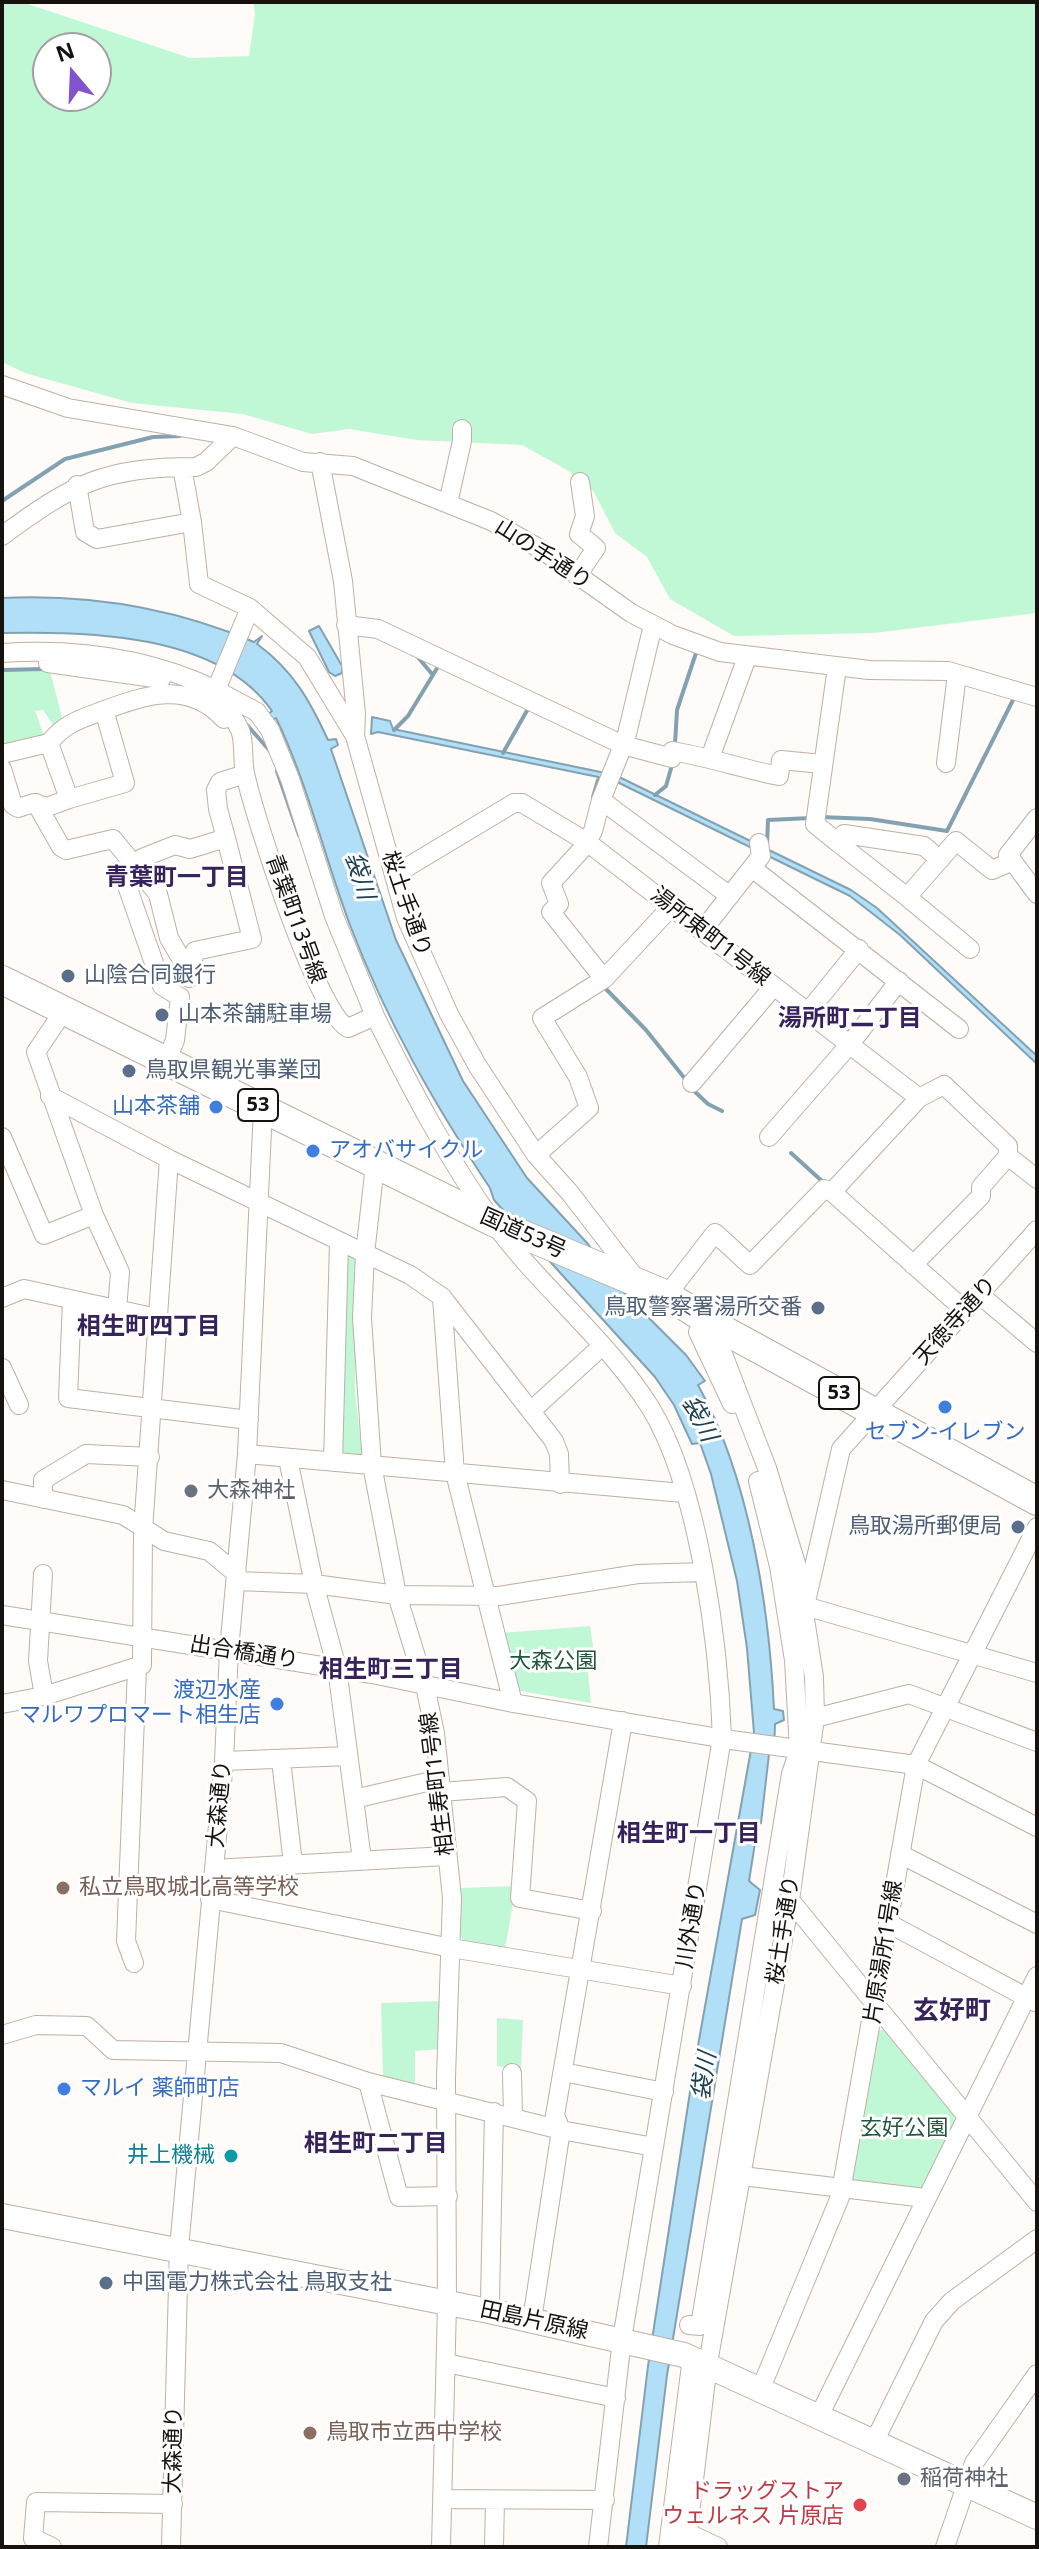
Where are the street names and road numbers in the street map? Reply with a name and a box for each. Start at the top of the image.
street label: 山の手通り [490,514,596,596]
street label: 桜土手通り [376,848,436,960]
street label: 青葉町13号線 [259,851,331,987]
street label: 湯所東町1号線 [645,882,775,992]
road number: 53 [238,1089,278,1121]
street label: 国道53号 [476,1203,570,1265]
street label: 天徳寺通り [909,1271,1003,1371]
road number: 53 [819,1377,859,1409]
street label: 出合橋通り [188,1631,300,1675]
street label: 相生寿町1号線 [416,1711,460,1857]
street label: 大森通り [203,1759,237,1849]
street label: 桜土手通り [762,1874,806,1986]
street label: 川外通り [672,1879,712,1971]
street label: 片原湯所1号線 [860,1879,908,2025]
street label: 田島片原線 [477,2297,591,2345]
street label: 大森通り [160,2406,188,2494]

